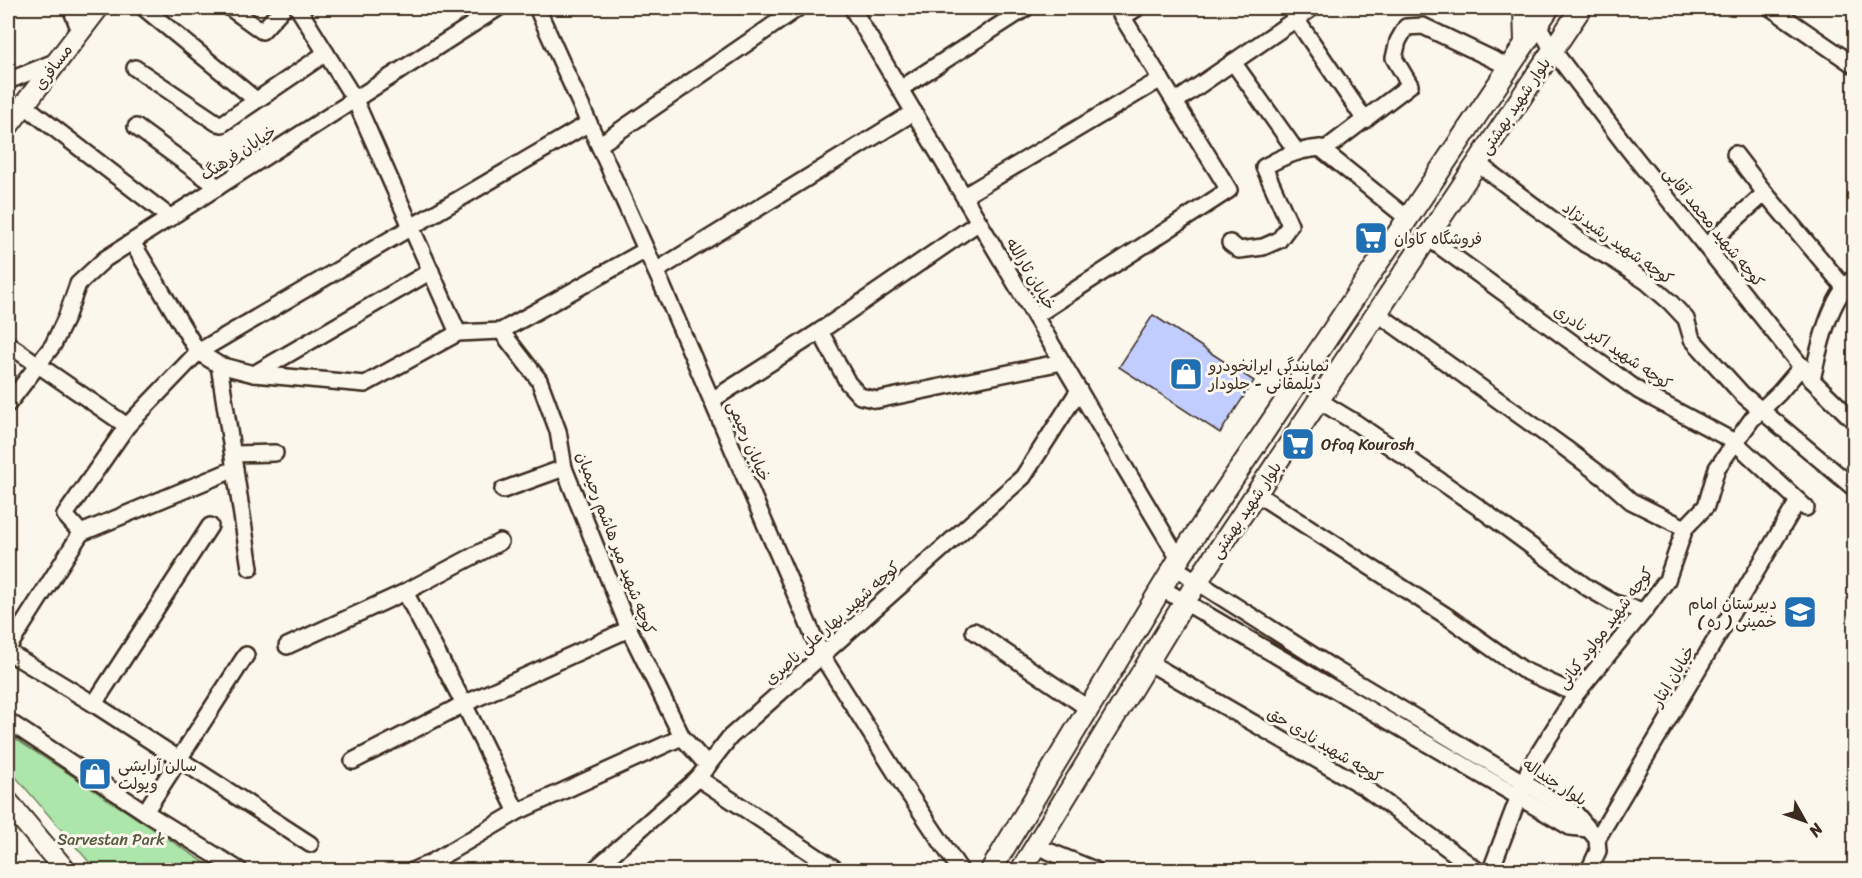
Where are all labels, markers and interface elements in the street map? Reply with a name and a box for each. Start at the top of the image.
street label: مسافری [26,37,80,97]
street label: بلوار شهید بهشتی [1471,51,1559,161]
street label: خیابان فرهنگ [194,117,282,189]
street label: کوچه شهید محمد آقایی [1656,160,1772,294]
street label: کوچه شهید رشیدنژاد [1556,194,1680,292]
supermarket icon: فروشگاه کاوان [1353,220,1389,256]
place label: فروشگاه کاوان [1394,224,1482,253]
street label: خیابان ثارالله [998,232,1064,316]
street label: کوچه شهید اکبر نادری [1548,296,1679,398]
place label: نمایندگی ایرانخودرو دیلمقانی - جلودار [1207,351,1329,398]
shop icon: نمایندگی ایرانخودرو دیلمقانی - جلودار [1168,356,1204,392]
street label: خیابان رحیمی [719,396,779,486]
supermarket icon: Ofoq Kourosh [1280,426,1316,462]
place label: Ofoq Kourosh [1321,430,1414,459]
street label: کوچه شهید میر هاشم رحیمیان [568,447,664,639]
street label: بلوار شهید بهشتی [1202,455,1290,565]
street label: کوچه شهید بهار علی ناصری [757,554,907,692]
street label: کوچه شهید مولود کیانی [1549,560,1661,696]
place label: دبیرستان امام خمینی ( ره ) [1688,589,1777,636]
school or university icon: دبیرستان امام خمینی ( ره ) [1782,594,1818,630]
street label: خیابان ایثار [1642,640,1703,714]
street label: کوچه شهید نادی حق [1262,699,1389,791]
street label: بلوار جنداله [1517,750,1593,814]
place label: سالن آرایشی ویولت [118,751,197,798]
shop icon: سالن آرایشی ویولت [77,756,113,792]
north arrow [1775,791,1835,851]
text: N [1801,816,1831,845]
park label: Sarvestan Park [57,825,165,854]

